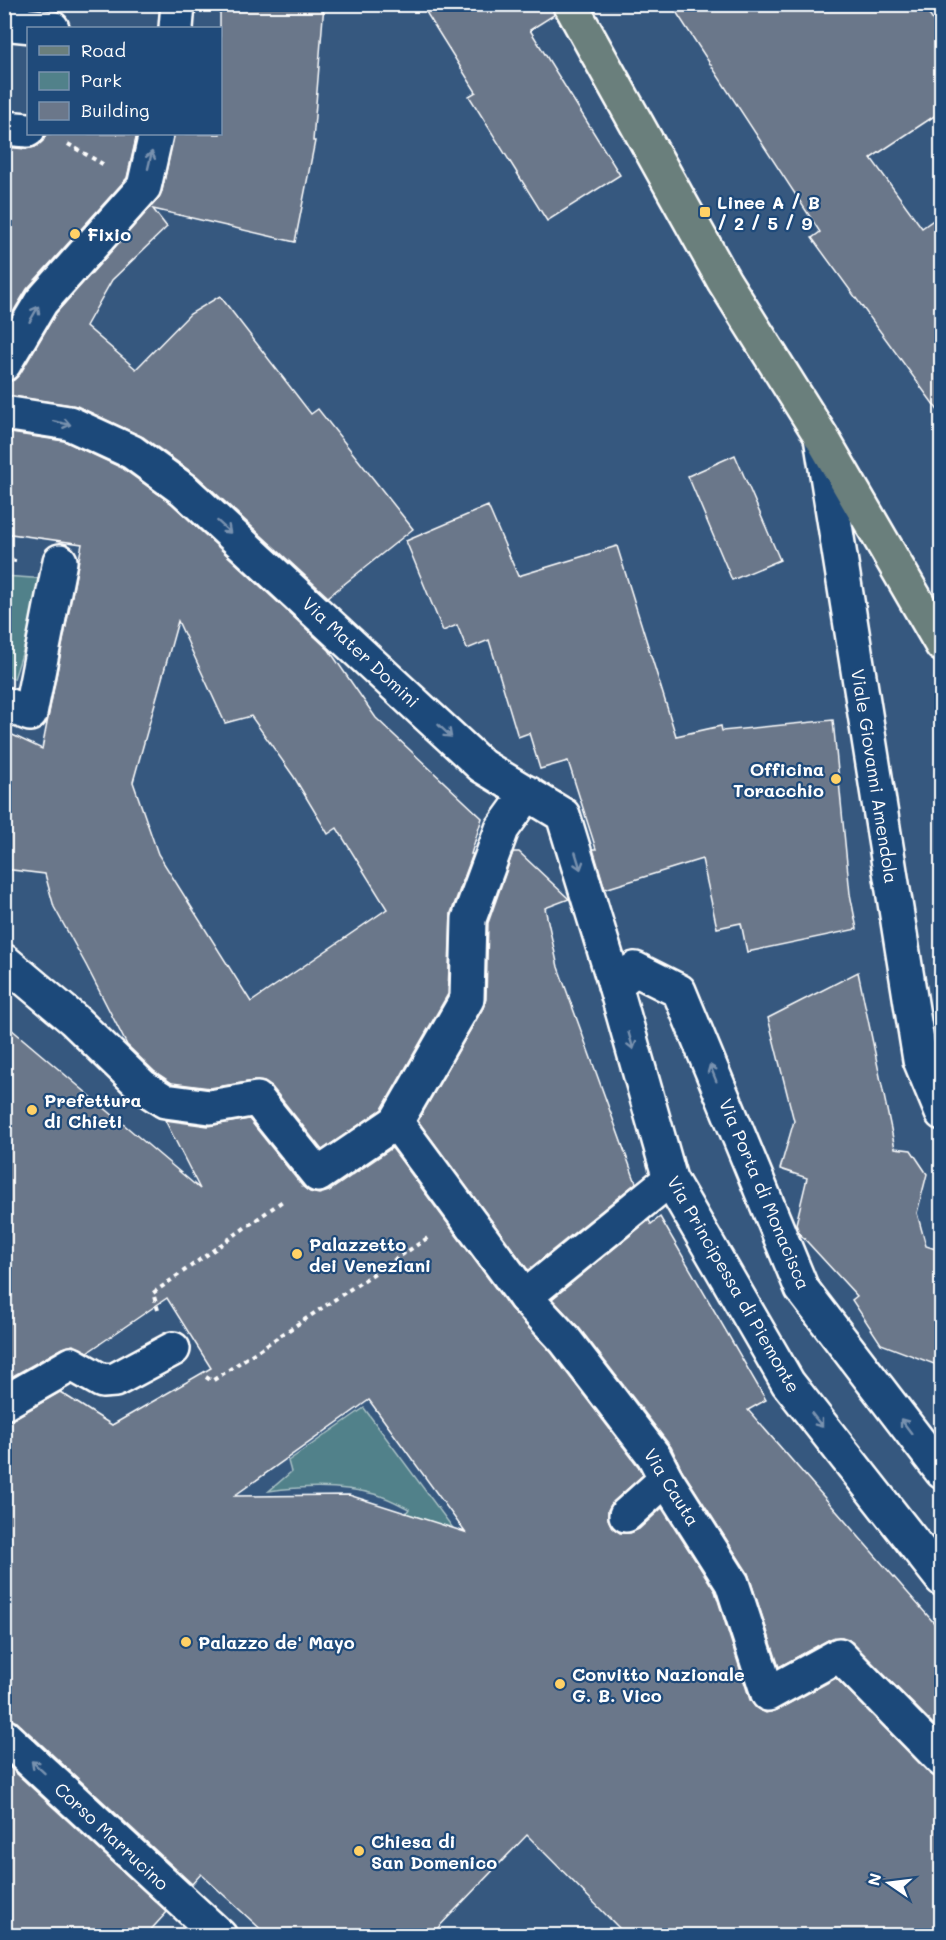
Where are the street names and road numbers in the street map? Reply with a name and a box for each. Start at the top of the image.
street label: Via Mater Domini [297,591,425,713]
street label: Viale Giovanni Amendola [846,667,904,885]
street label: Via Porta di Monacisca [714,1095,816,1293]
street label: Via Principessa di Piemonte [662,1171,806,1397]
street label: Via Cauta [639,1444,705,1530]
street label: Corso Marrucino [50,1777,175,1895]

